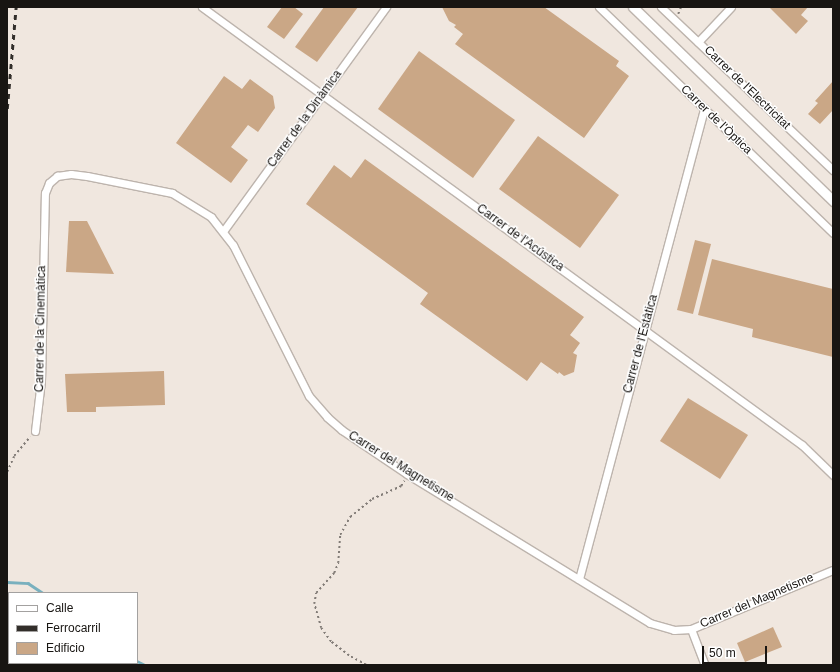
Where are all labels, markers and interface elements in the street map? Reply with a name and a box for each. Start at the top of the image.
street label: Carrer de l'Electricitat [701,43,793,133]
street label: Carrer de la Dinàmica [265,68,345,170]
street label: Carrer de l'Òptica [677,82,755,158]
street label: Carrer de l'Acústica [474,202,566,274]
street label: Carrer de la Cinemàtica [33,266,49,392]
street label: Carrer de l'Estàtica [621,293,661,395]
street label: Carrer del Magnetisme [345,429,457,505]
street label: Carrer del Magnetisme [698,571,816,631]
legend [8,592,138,664]
text: Calle [46,601,73,615]
text: Ferrocarril [46,621,101,635]
scale bar [704,638,769,664]
text: Edificio [46,641,85,655]
text: 50 m [709,646,736,660]

